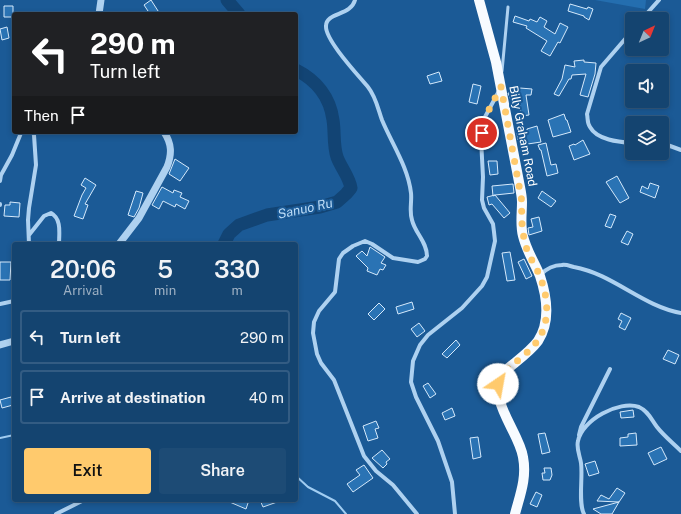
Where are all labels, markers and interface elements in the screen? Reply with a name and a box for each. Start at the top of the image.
north arrow [625,12,669,56]
map controls [625,12,669,160]
text: 290 m [90,27,176,60]
icon: left [24,28,76,80]
text: Turn left [90,61,160,82]
button: sound [625,64,669,108]
street label: Billy Graham Road [506,84,540,188]
icon: arrive [67,104,89,126]
text: Then [24,107,59,124]
pin [465,116,499,150]
button: layers [625,116,669,160]
icon: arrive [471,122,493,144]
water label: Sanuo Ru [276,195,334,222]
text: 20:06 [50,255,116,283]
text: 5 [157,255,173,283]
text: 330 [214,255,260,283]
text: Arrival [63,283,103,298]
text: min [154,283,176,298]
text: m [231,283,243,298]
icon: left [26,326,48,348]
text: Turn left [60,329,121,346]
text: 290 m [240,329,284,346]
position arrow [477,363,519,405]
icon: arrive [26,386,48,408]
text: Arrive at destination [60,389,205,406]
text: 40 m [249,389,284,406]
button: Exit [24,448,151,494]
button: Share [159,448,286,494]

